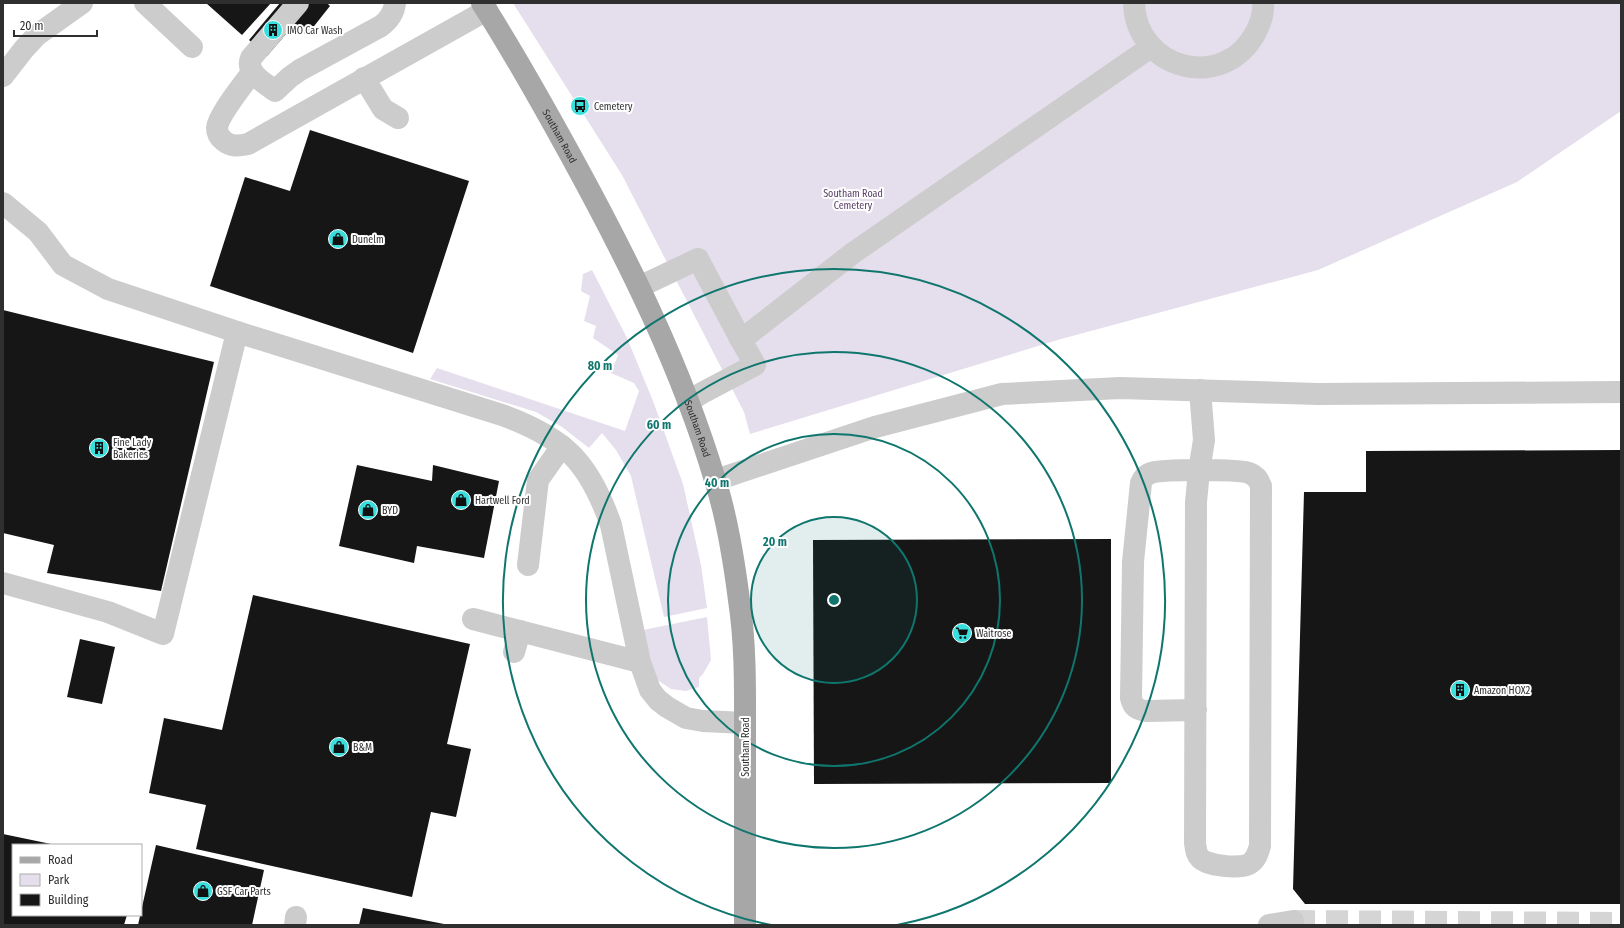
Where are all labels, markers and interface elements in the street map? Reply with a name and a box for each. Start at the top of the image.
scale bar [14,12,97,38]
text: 20 m [20,19,44,33]
building icon: IMO Car Wash [262,19,284,41]
place label: IMO Car Wash [287,25,343,37]
bus stop icon: Cemetery [569,95,591,117]
place label: Cemetery [594,101,633,113]
street label: Southam Road [539,107,579,165]
park label: Southam Road Cemetery [823,188,883,212]
shop icon: Dunelm [327,228,349,250]
place label: Dunelm [352,234,384,246]
text: 80 m [588,359,612,373]
street label: Southam Road [681,399,713,459]
text: 60 m [647,418,671,432]
building icon: Fine Lady Bakeries [88,437,110,459]
place label: Fine Lady Bakeries [113,437,152,461]
text: 40 m [705,476,729,490]
shop icon: Hartwell Ford [450,489,472,511]
place label: Hartwell Ford [475,495,530,507]
shop icon: BYD [357,499,379,521]
place label: BYD [382,505,398,517]
text: 20 m [762,535,787,549]
centre of rings [827,593,841,607]
supermarket icon: Waitrose [951,622,973,644]
place label: Waitrose [976,628,1012,640]
building icon: Amazon HOX2 [1449,679,1471,701]
place label: Amazon HOX2 [1474,685,1531,697]
street label: Southam Road [740,717,752,777]
shop icon: B&M [328,736,350,758]
place label: B&M [353,742,372,754]
legend [12,844,142,916]
text: Road [48,853,73,867]
text: Park [48,873,70,887]
shop icon: GSF Car Parts [192,880,214,902]
place label: GSF Car Parts [217,886,271,898]
text: Building [48,893,89,907]

